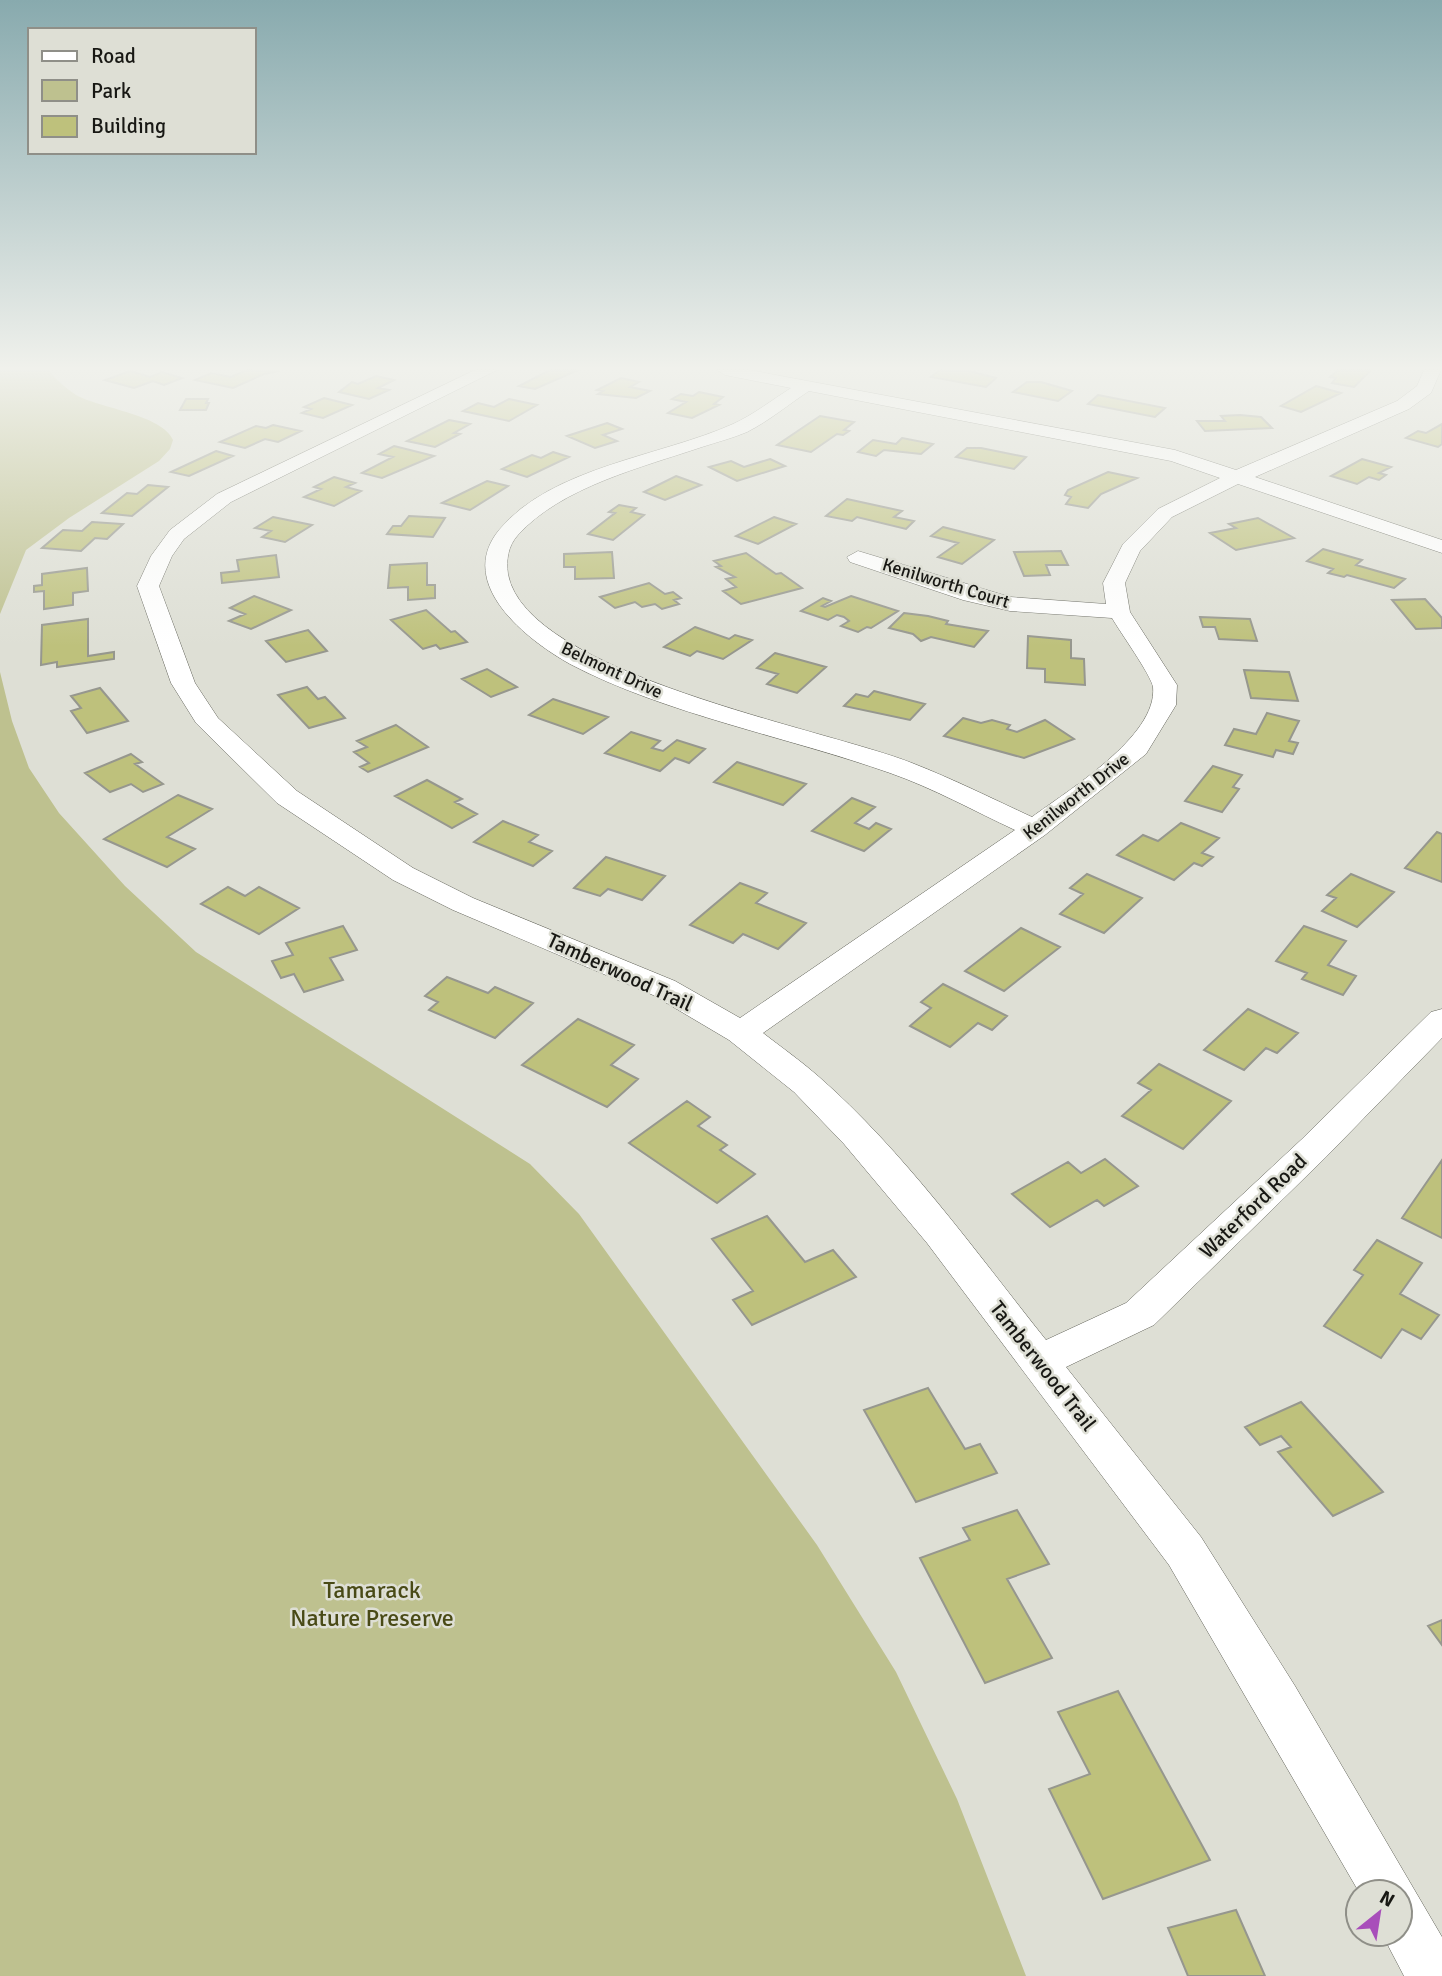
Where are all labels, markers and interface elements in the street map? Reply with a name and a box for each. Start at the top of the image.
legend [28,28,256,154]
text: Road [91,43,136,69]
text: Park [91,78,132,104]
text: Building [91,113,166,139]
street label: Kenilworth Court [880,553,1012,613]
street label: Belmont Drive [558,637,666,703]
street label: Kenilworth Drive [1019,748,1133,844]
street label: Tamberwood Trail [543,927,697,1017]
street label: Waterford Road [1194,1148,1312,1264]
street label: Tamberwood Trail [984,1296,1102,1436]
park label: Tamarack Nature Preserve [290,1575,454,1633]
north arrow [1344,1878,1414,1948]
text: N [1375,1885,1399,1913]

